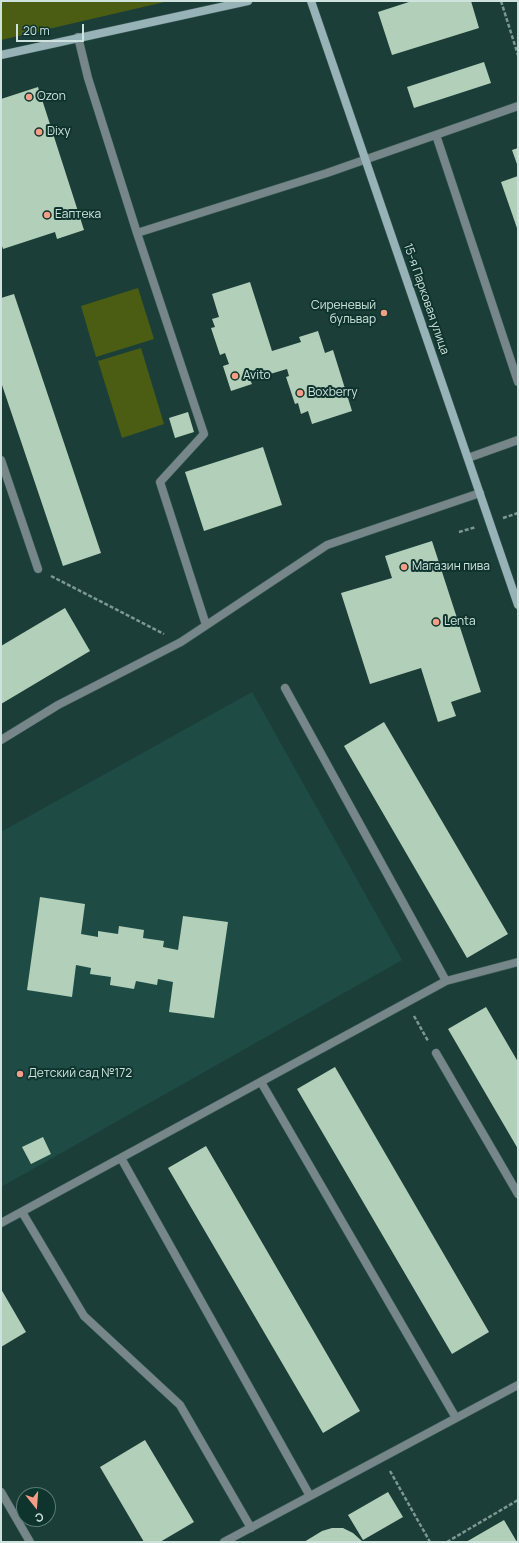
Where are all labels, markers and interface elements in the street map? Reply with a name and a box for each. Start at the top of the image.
scale bar [18,16,86,42]
text: 20 m [23,22,50,39]
place label: Ozon [37,90,66,104]
marker: Ozon [24,92,34,102]
place label: Dixy [47,125,71,139]
marker: Dixy [34,127,44,137]
place label: Еаптека [55,208,101,222]
marker: Еаптека [42,210,52,220]
street label: 15-я Парковая улица [400,241,452,357]
place label: Сиреневый бульвар [311,299,376,327]
marker: Сиреневый бульвар [379,308,389,318]
place label: Avito [243,369,271,383]
marker: Avito [230,371,240,381]
place label: Boxberry [308,386,358,400]
marker: Boxberry [295,388,305,398]
place label: Магазин пива [412,560,490,574]
marker: Магазин пива [399,562,409,572]
place label: Lenta [444,615,476,629]
marker: Lenta [431,617,441,627]
place label: Детский сад №172 [28,1067,132,1081]
marker: Детский сад №172 [15,1069,25,1079]
north arrow [16,1487,56,1527]
text: С [33,1510,45,1526]

